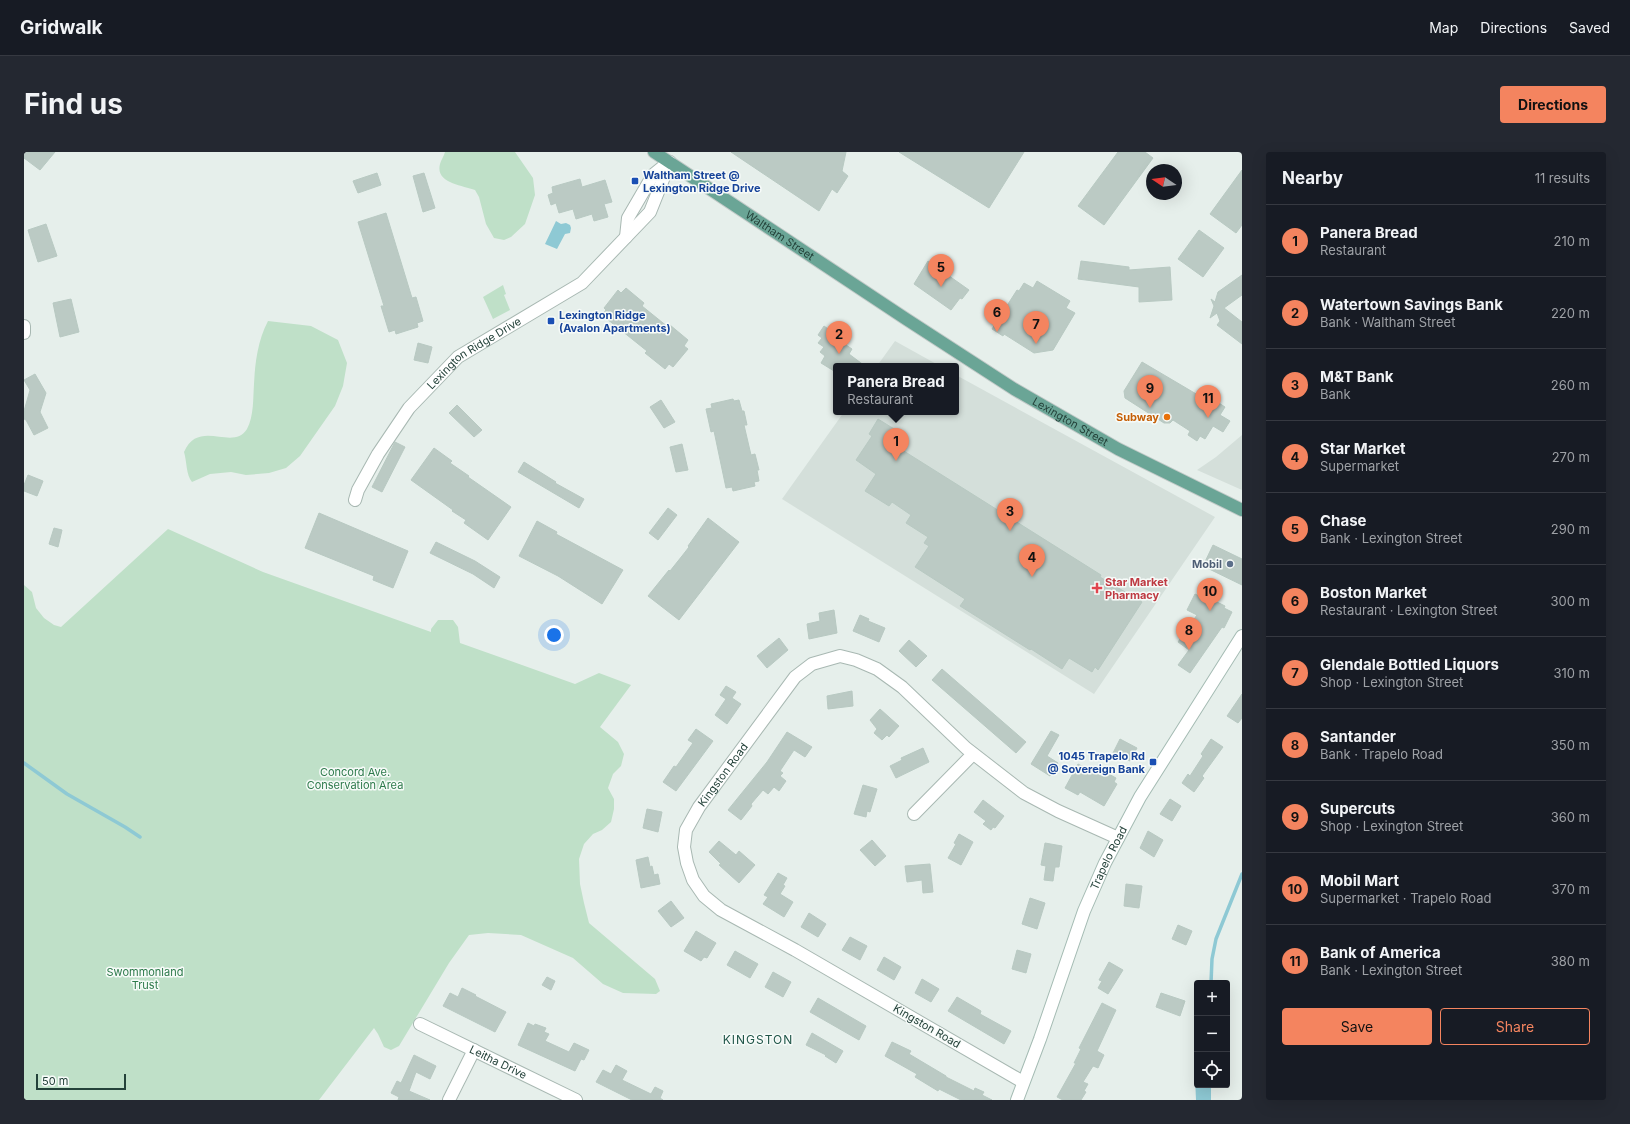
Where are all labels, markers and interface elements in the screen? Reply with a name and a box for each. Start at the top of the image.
text: Gridwalk [20,16,103,39]
text: Map [1429,19,1458,36]
text: Directions [1480,19,1547,36]
text: Saved [1569,19,1610,36]
button: Directions [1500,86,1606,123]
text: Find us [24,87,123,121]
north arrow [1146,164,1182,200]
place label: Waltham Street @ Lexington Ridge Drive [643,168,761,195]
text: Nearby [1282,168,1343,188]
text: 11 results [1535,170,1590,186]
marker: Waltham Street @ Lexington Ridge Drive [630,176,640,186]
street label: Waltham Street [743,208,817,263]
text: Panera Bread [1320,223,1418,242]
text: 1 [1292,233,1298,249]
text: 210 m [1554,233,1590,249]
text: Restaurant [1320,242,1386,258]
pin: 5 [928,254,954,287]
text: Watertown Savings Bank [1320,295,1503,314]
pin: 6 [984,299,1010,332]
text: 2 [1291,305,1299,321]
text: 220 m [1551,305,1590,321]
place label: Lexington Ridge (Avalon Apartments) [559,308,671,335]
pin: 7 [1023,311,1049,344]
street label: Lexington Ridge Drive [424,314,524,392]
text: Bank · Waltham Street [1320,314,1455,330]
marker: Lexington Ridge (Avalon Apartments) [546,316,556,326]
pin: 2 [826,321,852,354]
popup [833,363,959,415]
text: M&T Bank [1320,367,1393,386]
text: Panera Bread [847,372,945,391]
pin: 9 [1137,375,1163,408]
text: 3 [1291,377,1299,393]
text: 260 m [1551,377,1590,393]
pin: 11 [1195,385,1221,418]
text: Bank [1320,386,1351,402]
text: Restaurant [847,391,913,407]
street label: Lexington Street [1030,394,1111,449]
place label: Subway [1116,410,1159,424]
marker: Subway [1162,412,1172,422]
pin: 1 [883,428,909,461]
text: Star Market [1320,439,1406,458]
text: 4 [1291,449,1299,465]
text: 270 m [1552,449,1590,465]
text: Supermarket [1320,458,1399,474]
pin: 3 [997,498,1023,531]
text: Chase [1320,511,1366,530]
text: 5 [1291,521,1299,537]
text: 290 m [1551,521,1590,537]
text: Bank · Lexington Street [1320,530,1462,546]
pin: 4 [1019,544,1045,577]
place label: Mobil [1192,557,1222,571]
marker: Mobil [1225,559,1235,569]
place label: Star Market Pharmacy [1105,575,1168,602]
pin: 10 [1197,578,1223,611]
marker: Star Market Pharmacy [1092,583,1102,593]
text: Boston Market [1320,583,1427,602]
text: 6 [1291,593,1299,609]
text: 300 m [1551,593,1590,609]
text: Restaurant · Lexington Street [1320,602,1498,618]
pin: 8 [1176,617,1202,650]
your location [544,625,564,645]
text: Glendale Bottled Liquors [1320,655,1499,674]
text: 7 [1291,665,1299,681]
text: 310 m [1553,665,1590,681]
text: Shop · Lexington Street [1320,674,1463,690]
text: Santander [1320,727,1396,746]
text: 8 [1291,737,1299,753]
text: 350 m [1551,737,1590,753]
street label: Kingston Road [695,740,751,809]
text: Bank · Trapelo Road [1320,746,1443,762]
place label: 1045 Trapelo Rd @ Sovereign Bank [1047,749,1146,776]
marker: 1045 Trapelo Rd @ Sovereign Bank [1148,757,1158,767]
park label: Concord Ave. Conservation Area [307,765,403,792]
text: Supercuts [1320,799,1395,818]
text: 9 [1291,809,1299,825]
text: 360 m [1551,809,1590,825]
text: Shop · Lexington Street [1320,818,1463,834]
street label: Trapelo Road [1087,824,1130,892]
text: Mobil Mart [1320,871,1399,890]
text: 10 [1288,881,1302,897]
text: 370 m [1552,881,1590,897]
text: Supermarket · Trapelo Road [1320,890,1492,906]
text: Bank of America [1320,943,1441,962]
text: 11 [1289,953,1301,969]
text: 380 m [1551,953,1590,969]
text: Bank · Lexington Street [1320,962,1462,978]
park label: Swommonland Trust [107,965,183,992]
map controls [1194,980,1230,1088]
button: + [1194,980,1230,1016]
street label: Kingston Road [891,1001,963,1051]
button: Save [1282,1008,1432,1045]
button: Share [1440,1008,1590,1045]
button: − [1194,1016,1230,1052]
district label: KINGSTON [723,1032,793,1047]
street label: Leitha Drive [467,1042,529,1082]
button: locate [1194,1052,1230,1088]
scale bar [36,1072,126,1091]
text: 50 m [42,1074,68,1088]

